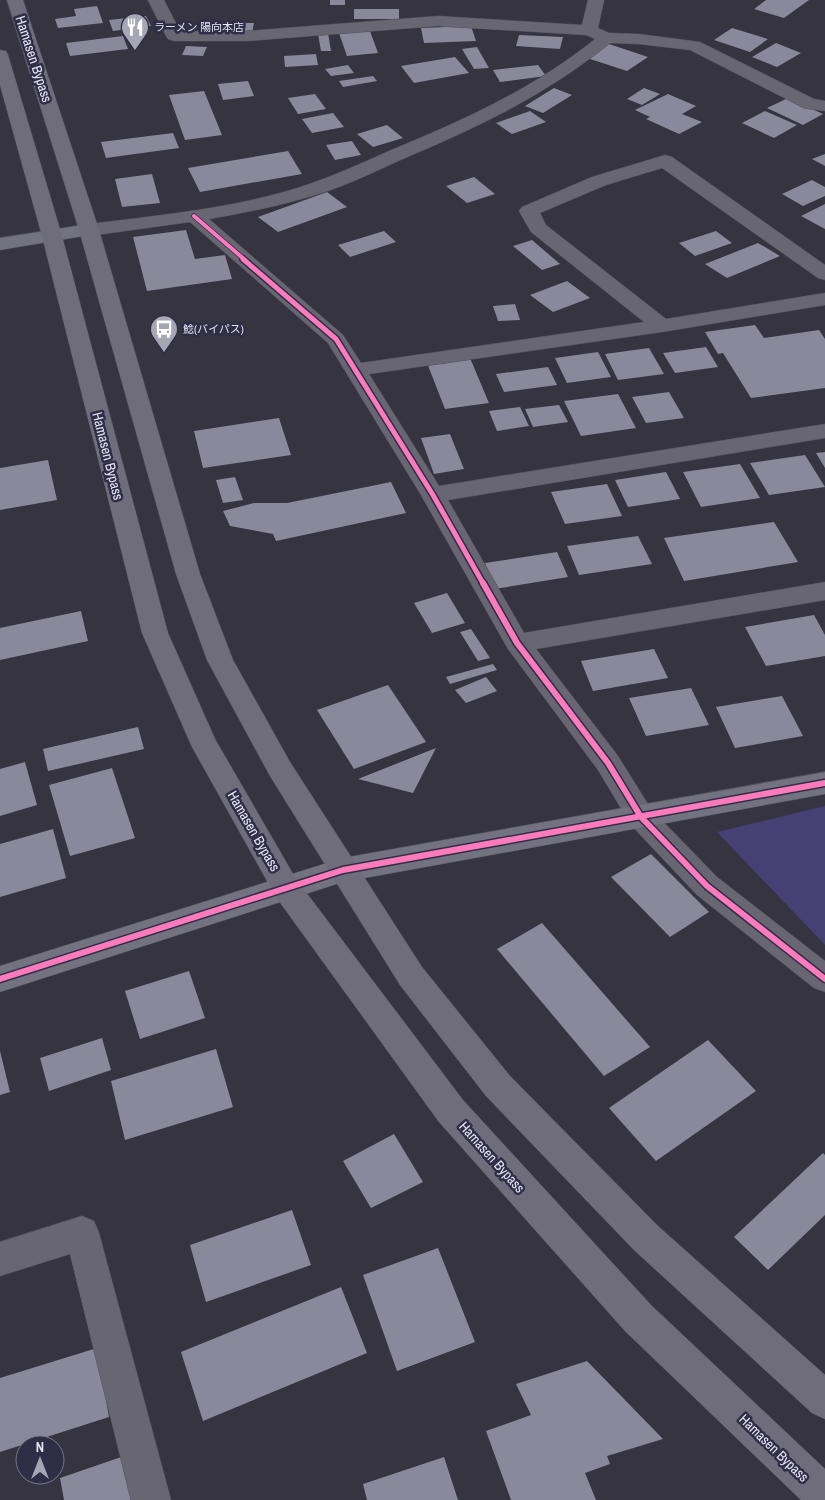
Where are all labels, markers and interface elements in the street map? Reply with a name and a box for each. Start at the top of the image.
restaurant icon: ラーメン 陽向本店 [120,12,150,51]
street label: Hamasen Bypass [12,13,57,105]
place label: ラーメン 陽向本店 [154,20,244,34]
bus stop icon: 鯰(バイパス) [149,314,179,353]
place label: 鯰(バイパス) [183,322,244,336]
street label: Hamasen Bypass [88,410,128,502]
street label: Hamasen Bypass [224,788,284,875]
street label: Hamasen Bypass [455,1118,529,1197]
street label: Hamasen Bypass [735,1410,813,1486]
north arrow [15,1435,65,1485]
text: N [36,1438,44,1456]

